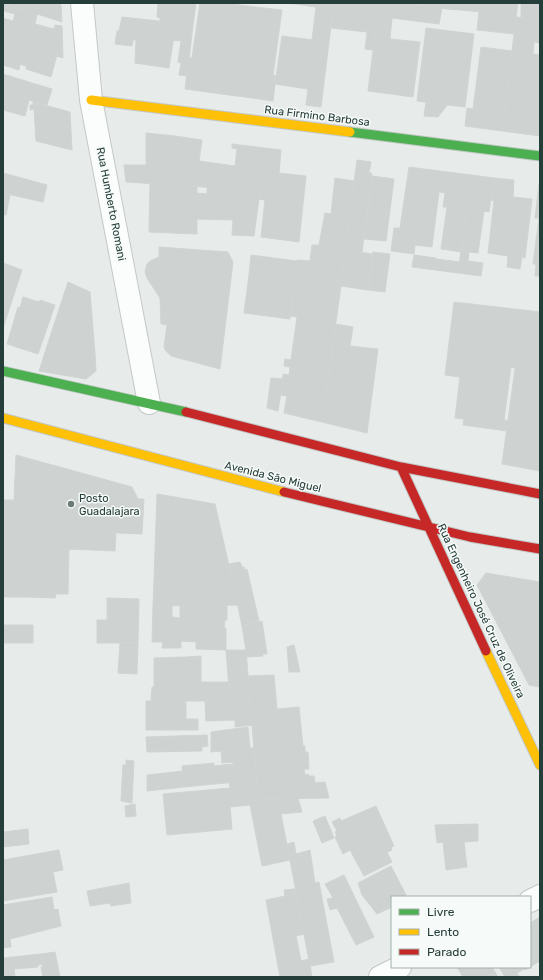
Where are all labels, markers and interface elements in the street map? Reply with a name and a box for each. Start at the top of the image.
street label: Rua Firmino Barbosa [264,103,370,129]
street label: Rua Humberto Romani [94,146,128,262]
street label: Avenida São Miguel [223,459,323,495]
place label: Posto Guadalajara [79,492,140,518]
marker: Posto Guadalajara [66,499,76,509]
street label: Rua Engenheiro José Cruz de Oliveira [435,522,527,700]
legend [391,896,531,968]
text: Livre [427,905,455,919]
text: Lento [427,925,459,939]
text: Parado [427,945,466,959]

